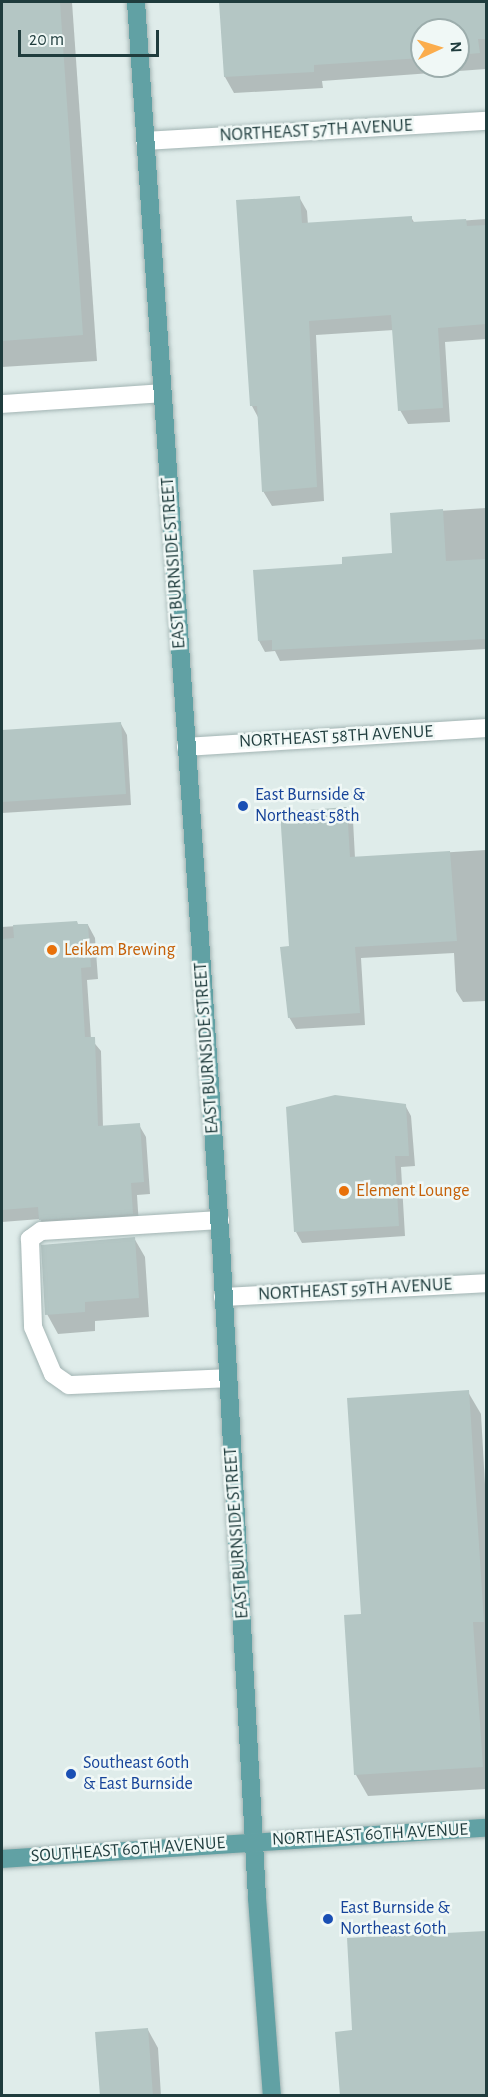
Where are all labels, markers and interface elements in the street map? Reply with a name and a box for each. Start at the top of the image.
scale bar [21,18,162,56]
north arrow [410,18,470,78]
text: 20 m [29,31,64,49]
text: N [448,41,464,53]
street label: NORTHEAST 57TH AVENUE [219,115,413,147]
street label: EAST BURNSIDE STREET [157,476,191,650]
street label: NORTHEAST 58TH AVENUE [238,721,434,753]
place label: East Burnside & Northeast 58th [255,785,365,828]
marker: East Burnside & Northeast 58th [236,799,250,813]
place label: Leikam Brewing [64,939,175,961]
marker: Leikam Brewing [45,943,59,957]
street label: EAST BURNSIDE STREET [190,961,224,1135]
place label: Element Lounge [356,1180,470,1202]
marker: Element Lounge [337,1184,351,1198]
street label: NORTHEAST 59TH AVENUE [258,1274,452,1306]
street label: EAST BURNSIDE STREET [220,1446,254,1620]
place label: Southeast 60th & East Burnside [83,1753,193,1796]
marker: Southeast 60th & East Burnside [64,1767,78,1781]
street label: NORTHEAST 60TH AVENUE [272,1819,468,1851]
street label: SOUTHEAST 60TH AVENUE [30,1832,226,1868]
place label: East Burnside & Northeast 60th [340,1898,450,1940]
marker: East Burnside & Northeast 60th [321,1912,335,1926]

